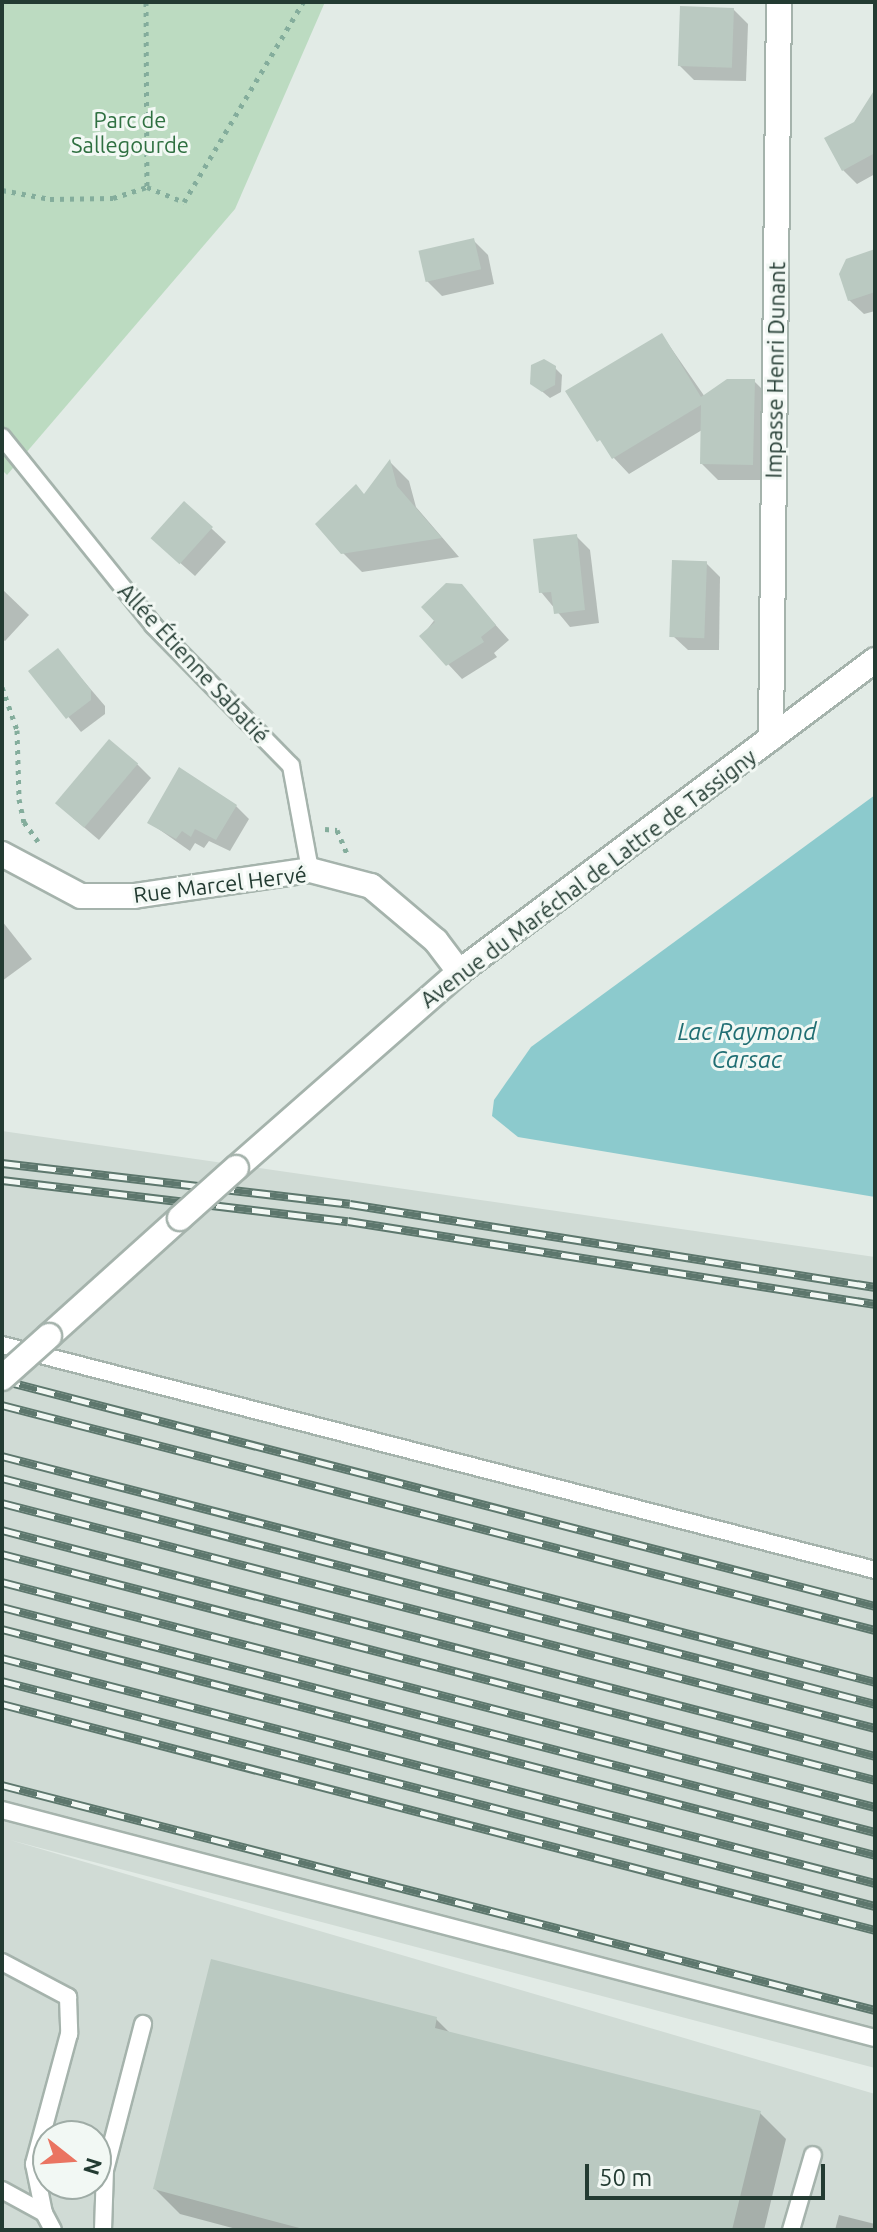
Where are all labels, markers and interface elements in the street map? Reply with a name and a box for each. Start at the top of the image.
park label: Parc de Sallegourde [71,106,189,158]
street label: Impasse Henri Dunant [760,261,790,479]
street label: Allée Étienne Sabatié [113,578,275,748]
street label: Avenue du Maréchal de Lattre de Tassigny [415,743,761,1013]
street label: Rue Marcel Hervé [132,860,308,908]
water label: Lac Raymond Carsac [677,1018,817,1074]
north arrow [32,2120,112,2200]
scale bar [589,2148,829,2198]
text: N [79,2155,108,2178]
text: 50 m [599,2164,652,2191]

